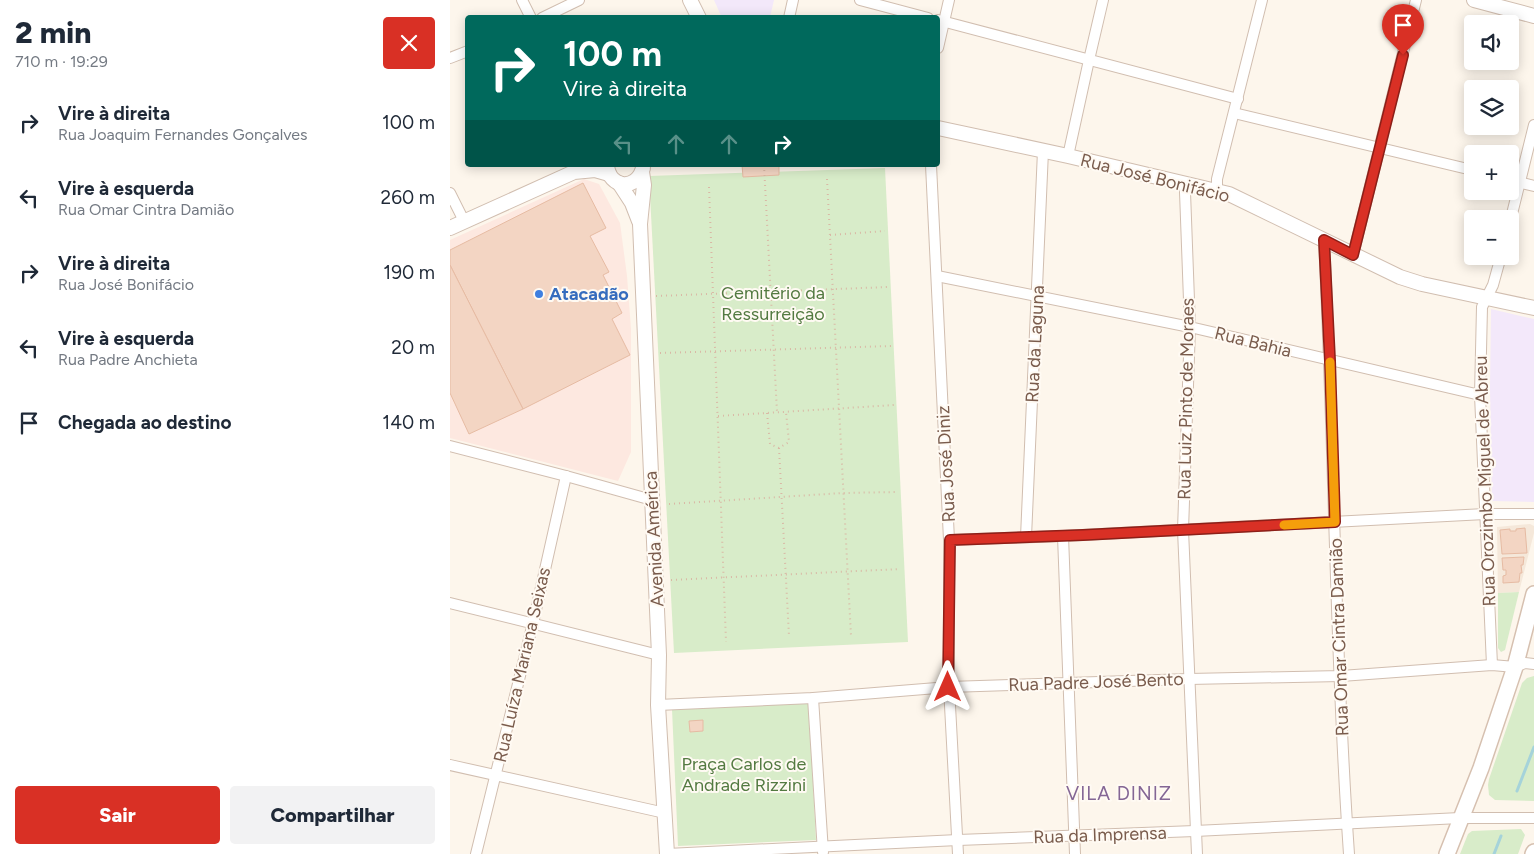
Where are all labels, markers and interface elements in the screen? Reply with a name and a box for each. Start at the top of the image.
pin [1382,4,1424,55]
icon: arrive [1389,11,1417,39]
text: 2 min [15,14,92,51]
map controls [1464,15,1519,265]
button: sound [1464,15,1519,70]
button: close [383,17,435,69]
text: 100 m [563,33,662,75]
icon: right [480,35,545,100]
text: 710 m · 19:29 [15,52,108,71]
text: Vire à direita [563,75,687,102]
button: layers [1464,80,1519,135]
text: Vire à direita [58,102,170,125]
icon: right [15,109,43,137]
text: 100 m [382,111,435,134]
text: Rua Joaquim Fernandes Gonçalves [58,125,308,144]
icon: left [609,130,637,158]
icon: ahead [662,130,690,158]
icon: ahead [715,130,743,158]
icon: right [768,130,796,158]
button: + [1464,145,1519,200]
street label: Rua José Bonifácio [1078,149,1232,207]
text: Vire à esquerda [58,177,194,200]
icon: left [15,184,43,212]
text: 260 m [381,186,435,209]
text: Rua Omar Cintra Damião [58,200,234,219]
button: − [1464,210,1519,265]
text: Vire à direita [58,252,170,275]
icon: right [15,259,43,287]
text: 190 m [383,261,435,284]
text: Rua José Bonifácio [58,275,194,294]
park label: Cemitério da Ressurreição [721,282,825,325]
place label: Atacadão [549,283,629,305]
street label: Rua da Laguna [1021,285,1049,403]
marker: Atacadão [533,288,545,300]
street label: Rua Luiz Pinto de Moraes [1173,298,1199,500]
street label: Rua Bahia [1212,322,1294,362]
text: Vire à esquerda [58,327,194,350]
icon: left [15,334,43,362]
text: 20 m [391,336,435,359]
text: Rua Padre Anchieta [58,350,198,369]
street label: Rua Orozimbo Miguel de Abreu [1470,355,1500,607]
street label: Rua José Diniz [932,405,960,523]
icon: arrive [15,409,43,437]
text: Chegada ao destino [58,411,231,434]
text: 140 m [382,411,435,434]
street label: Avenida América [639,471,669,607]
street label: Rua Omar Cintra Damião [1325,538,1353,736]
street label: Rua Luíza Mariana Seixas [489,565,555,765]
position arrow [921,660,973,712]
street label: Rua Padre José Bento [1008,668,1184,696]
park label: Praça Carlos de Andrade Rizzini [682,753,807,796]
district label: VILA DINIZ [1066,782,1172,805]
button: Sair [15,786,220,844]
button: Compartilhar [230,786,435,844]
street label: Rua da Imprensa [1033,822,1167,848]

